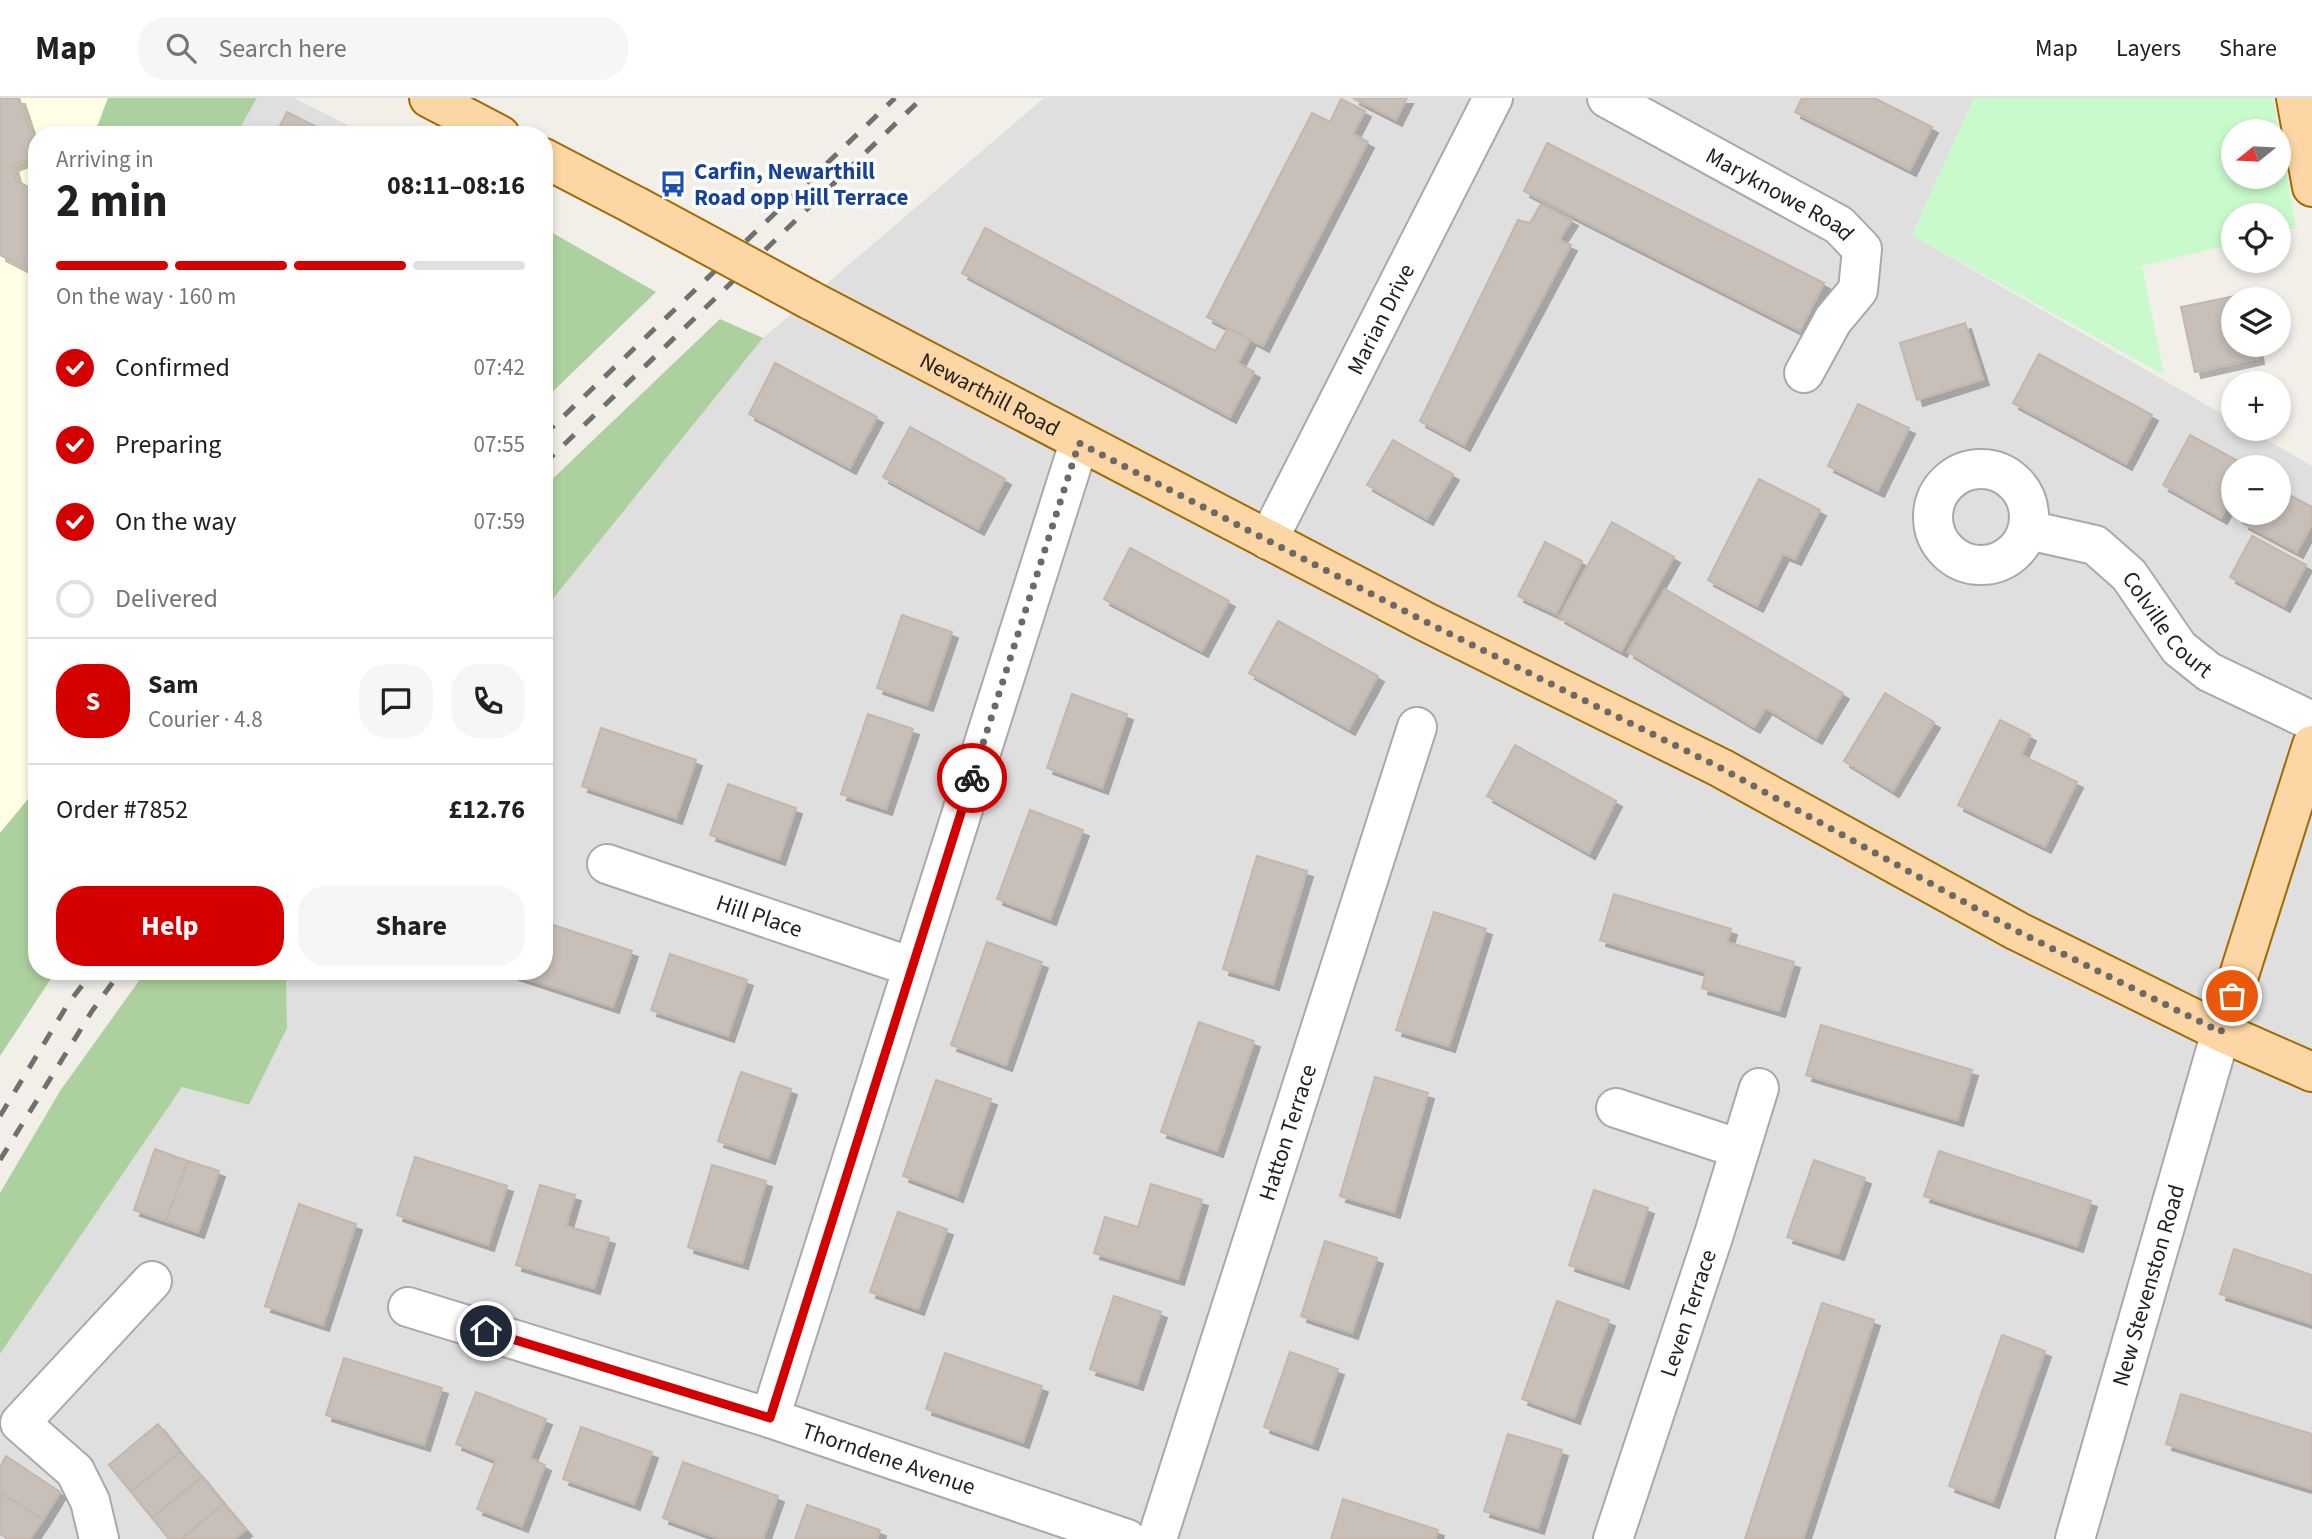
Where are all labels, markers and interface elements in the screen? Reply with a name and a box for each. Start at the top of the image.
search box [138,17,628,80]
text: Map [35,25,96,72]
icon: search [162,29,200,67]
text: Search here [218,30,347,67]
text: Map [2035,31,2078,66]
text: Layers [2116,31,2181,66]
text: Share [2219,31,2277,66]
north arrow [2221,119,2291,189]
map controls [2221,119,2291,525]
street label: Maryknowe Road [1700,139,1862,249]
text: Arriving in [56,143,154,176]
place label: Carfin, Newarthill Road opp Hill Terrace [694,155,908,214]
text: 08:11–08:16 [387,167,525,204]
text: 2 min [56,169,168,234]
bus stop icon: Carfin, Newarthill Road opp Hill Terrace [658,169,688,199]
button: locate [2221,203,2291,273]
street label: Marian Drive [1339,258,1423,380]
text: On the way · 160 m [56,280,236,313]
button: layers [2221,287,2291,357]
street label: Newarthill Road [914,344,1066,445]
icon: check [56,349,94,387]
text: Confirmed [115,349,230,386]
text: 07:42 [474,351,525,384]
button: + [2221,371,2291,441]
icon: check [56,426,94,464]
text: Preparing [115,426,221,463]
text: 07:55 [474,428,525,461]
button: − [2221,455,2291,525]
icon: check [56,503,94,541]
text: On the way [115,503,236,540]
text: 07:59 [474,505,525,538]
street label: Colville Court [2114,564,2220,686]
text: Delivered [115,580,218,617]
button: chat [359,664,433,738]
button: phone [451,664,525,738]
text: Sam [148,666,198,703]
text: S [86,683,100,720]
text: Courier · 4.8 [148,703,263,736]
courier [937,743,1007,813]
icon: bike [953,759,991,797]
text: Order #7852 [56,791,188,828]
text: £12.76 [449,791,525,828]
button: Help [56,886,284,966]
button: Share [298,886,525,966]
street label: Hill Place [712,886,807,946]
pin [2202,966,2262,1026]
icon: bag [2213,977,2251,1015]
street label: Hatton Terrace [1250,1060,1325,1205]
street label: New Stevenston Road [2104,1181,2193,1390]
street label: Leven Terrace [1652,1245,1725,1381]
pin [456,1301,516,1361]
icon: home [467,1312,505,1350]
street label: Thorndene Avenue [797,1414,980,1503]

